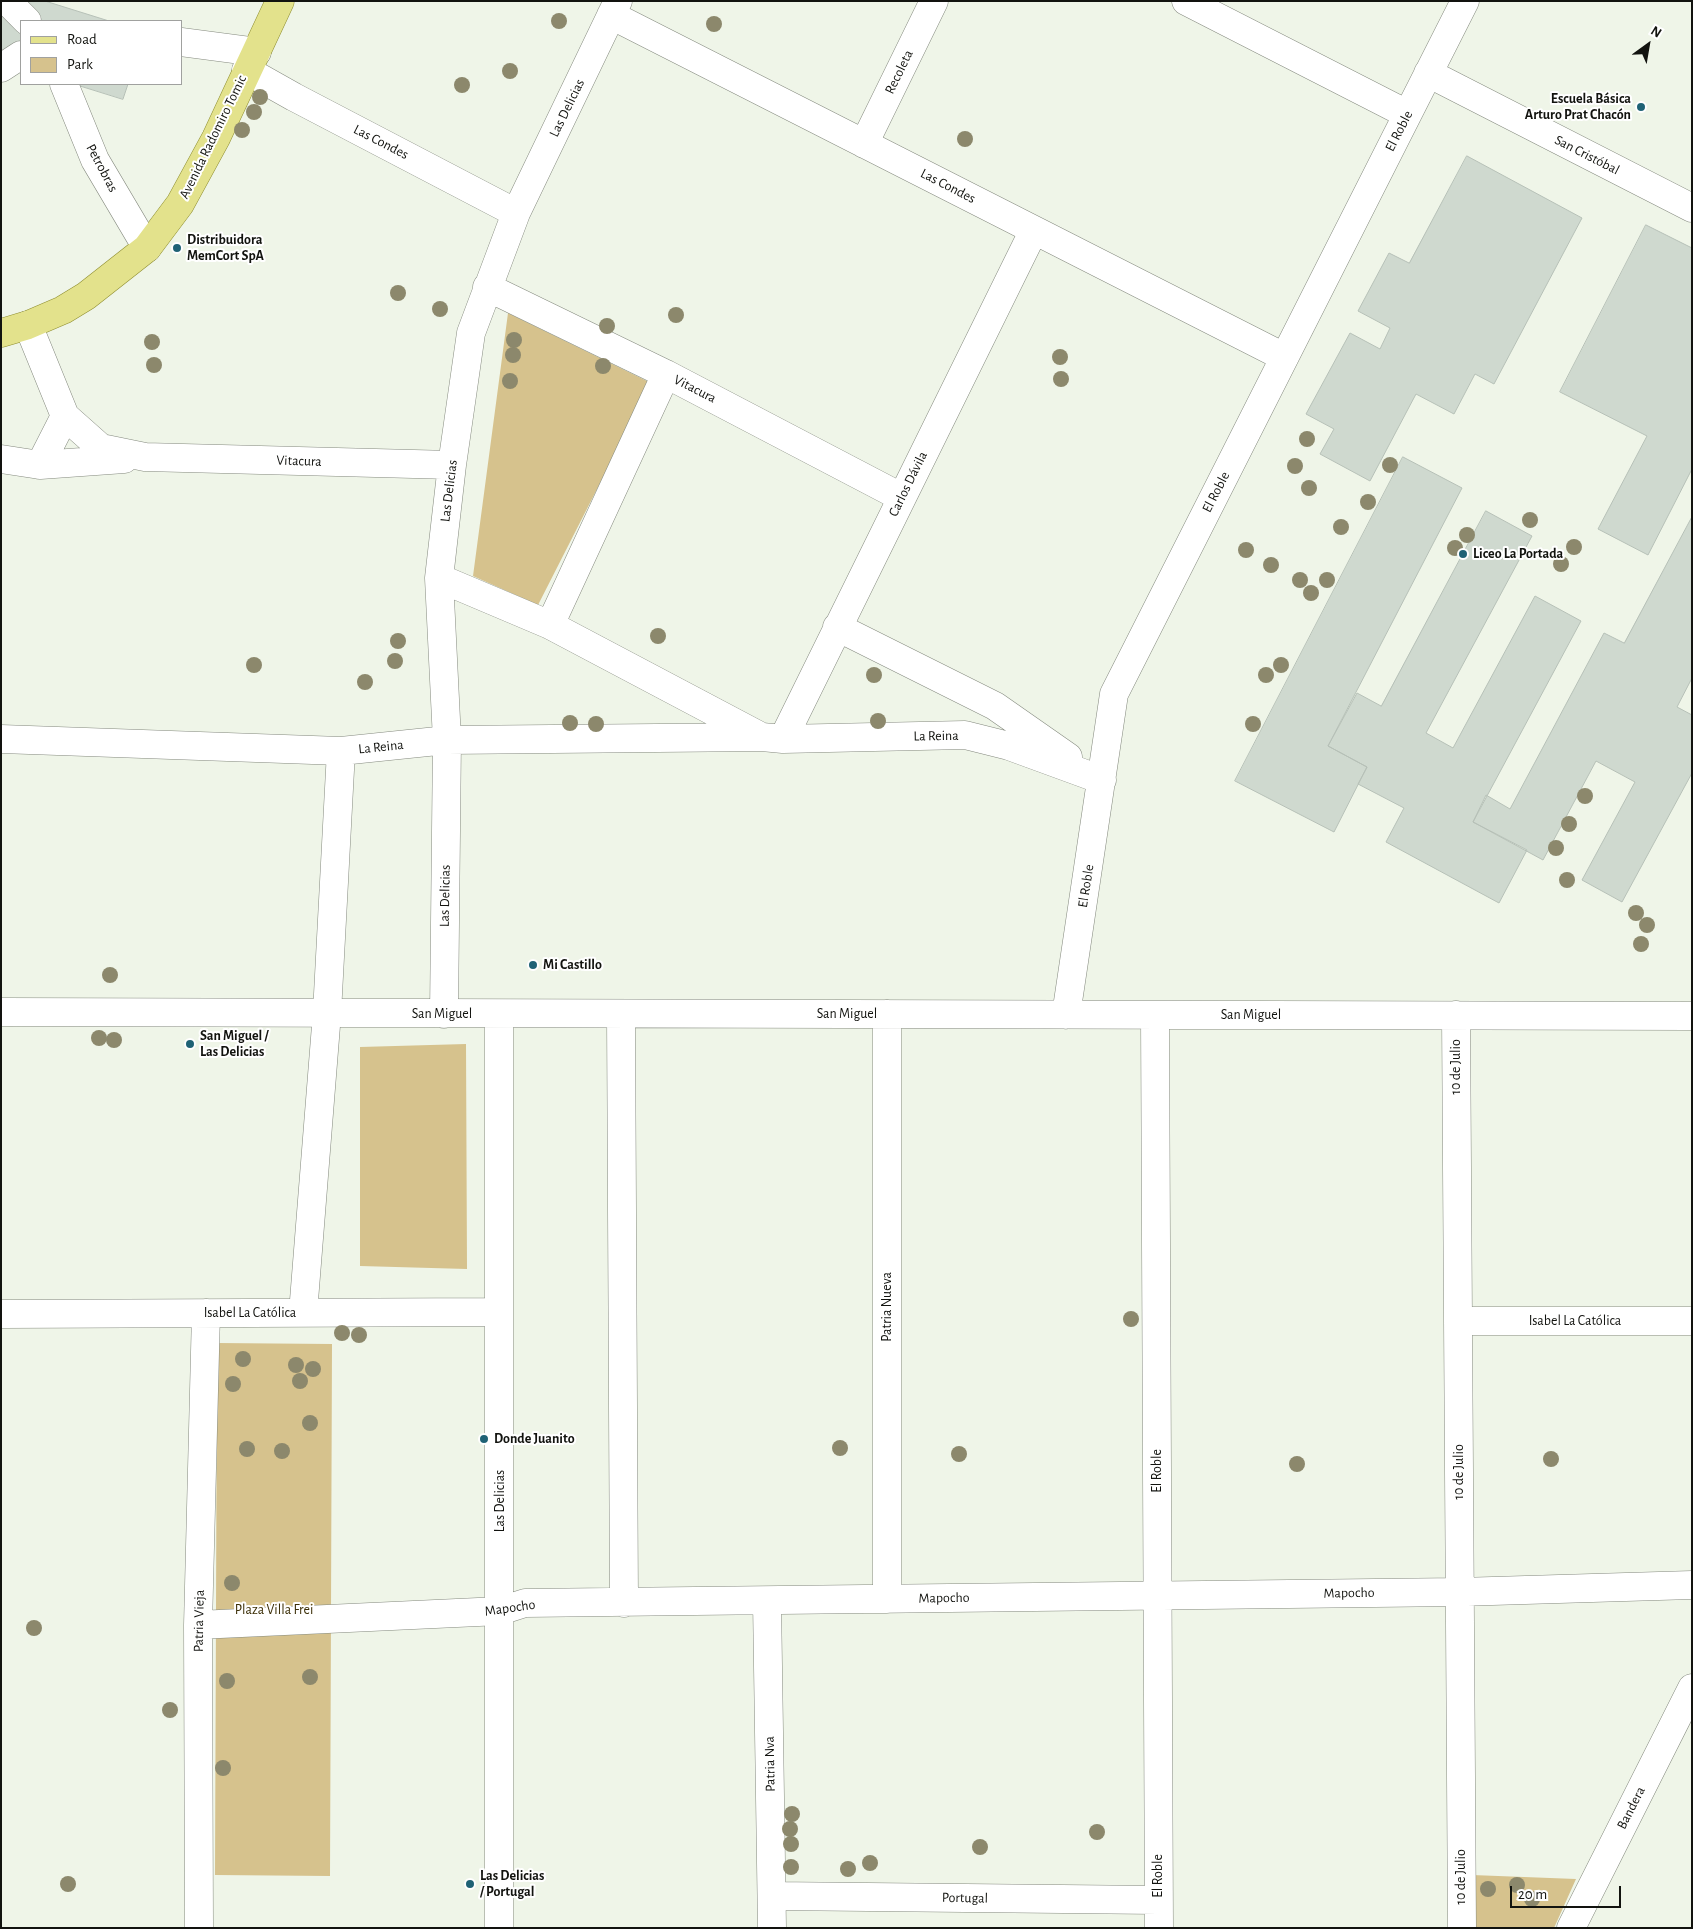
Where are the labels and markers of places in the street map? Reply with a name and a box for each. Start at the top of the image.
place label: Escuela Básica Arturo Prat Chacón [1525,91,1631,124]
marker: Escuela Básica Arturo Prat Chacón [1635,101,1647,113]
place label: Distribuidora MemCort SpA [187,232,264,264]
marker: Distribuidora MemCort SpA [171,242,183,254]
place label: Liceo La Portada [1473,546,1563,562]
marker: Liceo La Portada [1457,548,1469,560]
place label: Mi Castillo [543,957,602,973]
marker: Mi Castillo [527,959,539,971]
place label: San Miguel / Las Delicias [200,1028,268,1060]
marker: San Miguel / Las Delicias [184,1038,196,1050]
place label: Donde Juanito [494,1431,575,1447]
marker: Donde Juanito [478,1433,490,1445]
place label: Las Delicias / Portugal [480,1868,544,1900]
marker: Las Delicias / Portugal [464,1878,476,1890]

